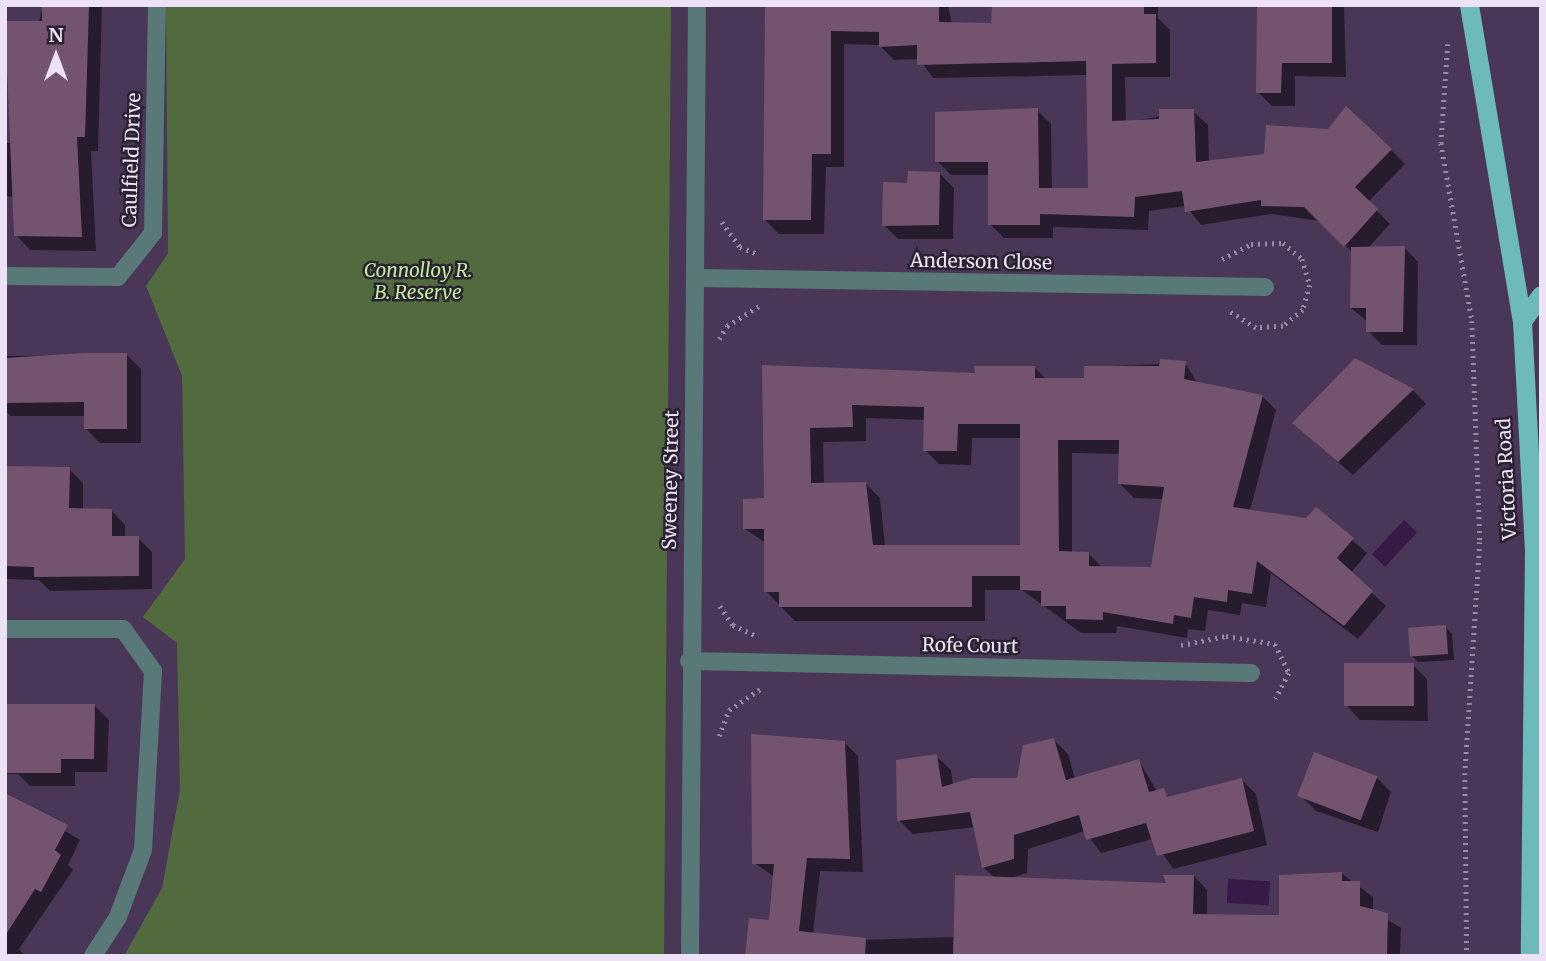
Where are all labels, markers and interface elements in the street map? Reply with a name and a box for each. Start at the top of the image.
north arrow [21,21,91,91]
text: N [48,23,64,47]
street label: Caulfield Drive [118,92,146,228]
street label: Anderson Close [910,249,1052,275]
park label: Connolloy R. B. Reserve [364,260,472,304]
street label: Sweeney Street [658,410,684,550]
street label: Victoria Road [1492,418,1522,540]
street label: Rofe Court [922,634,1018,658]

